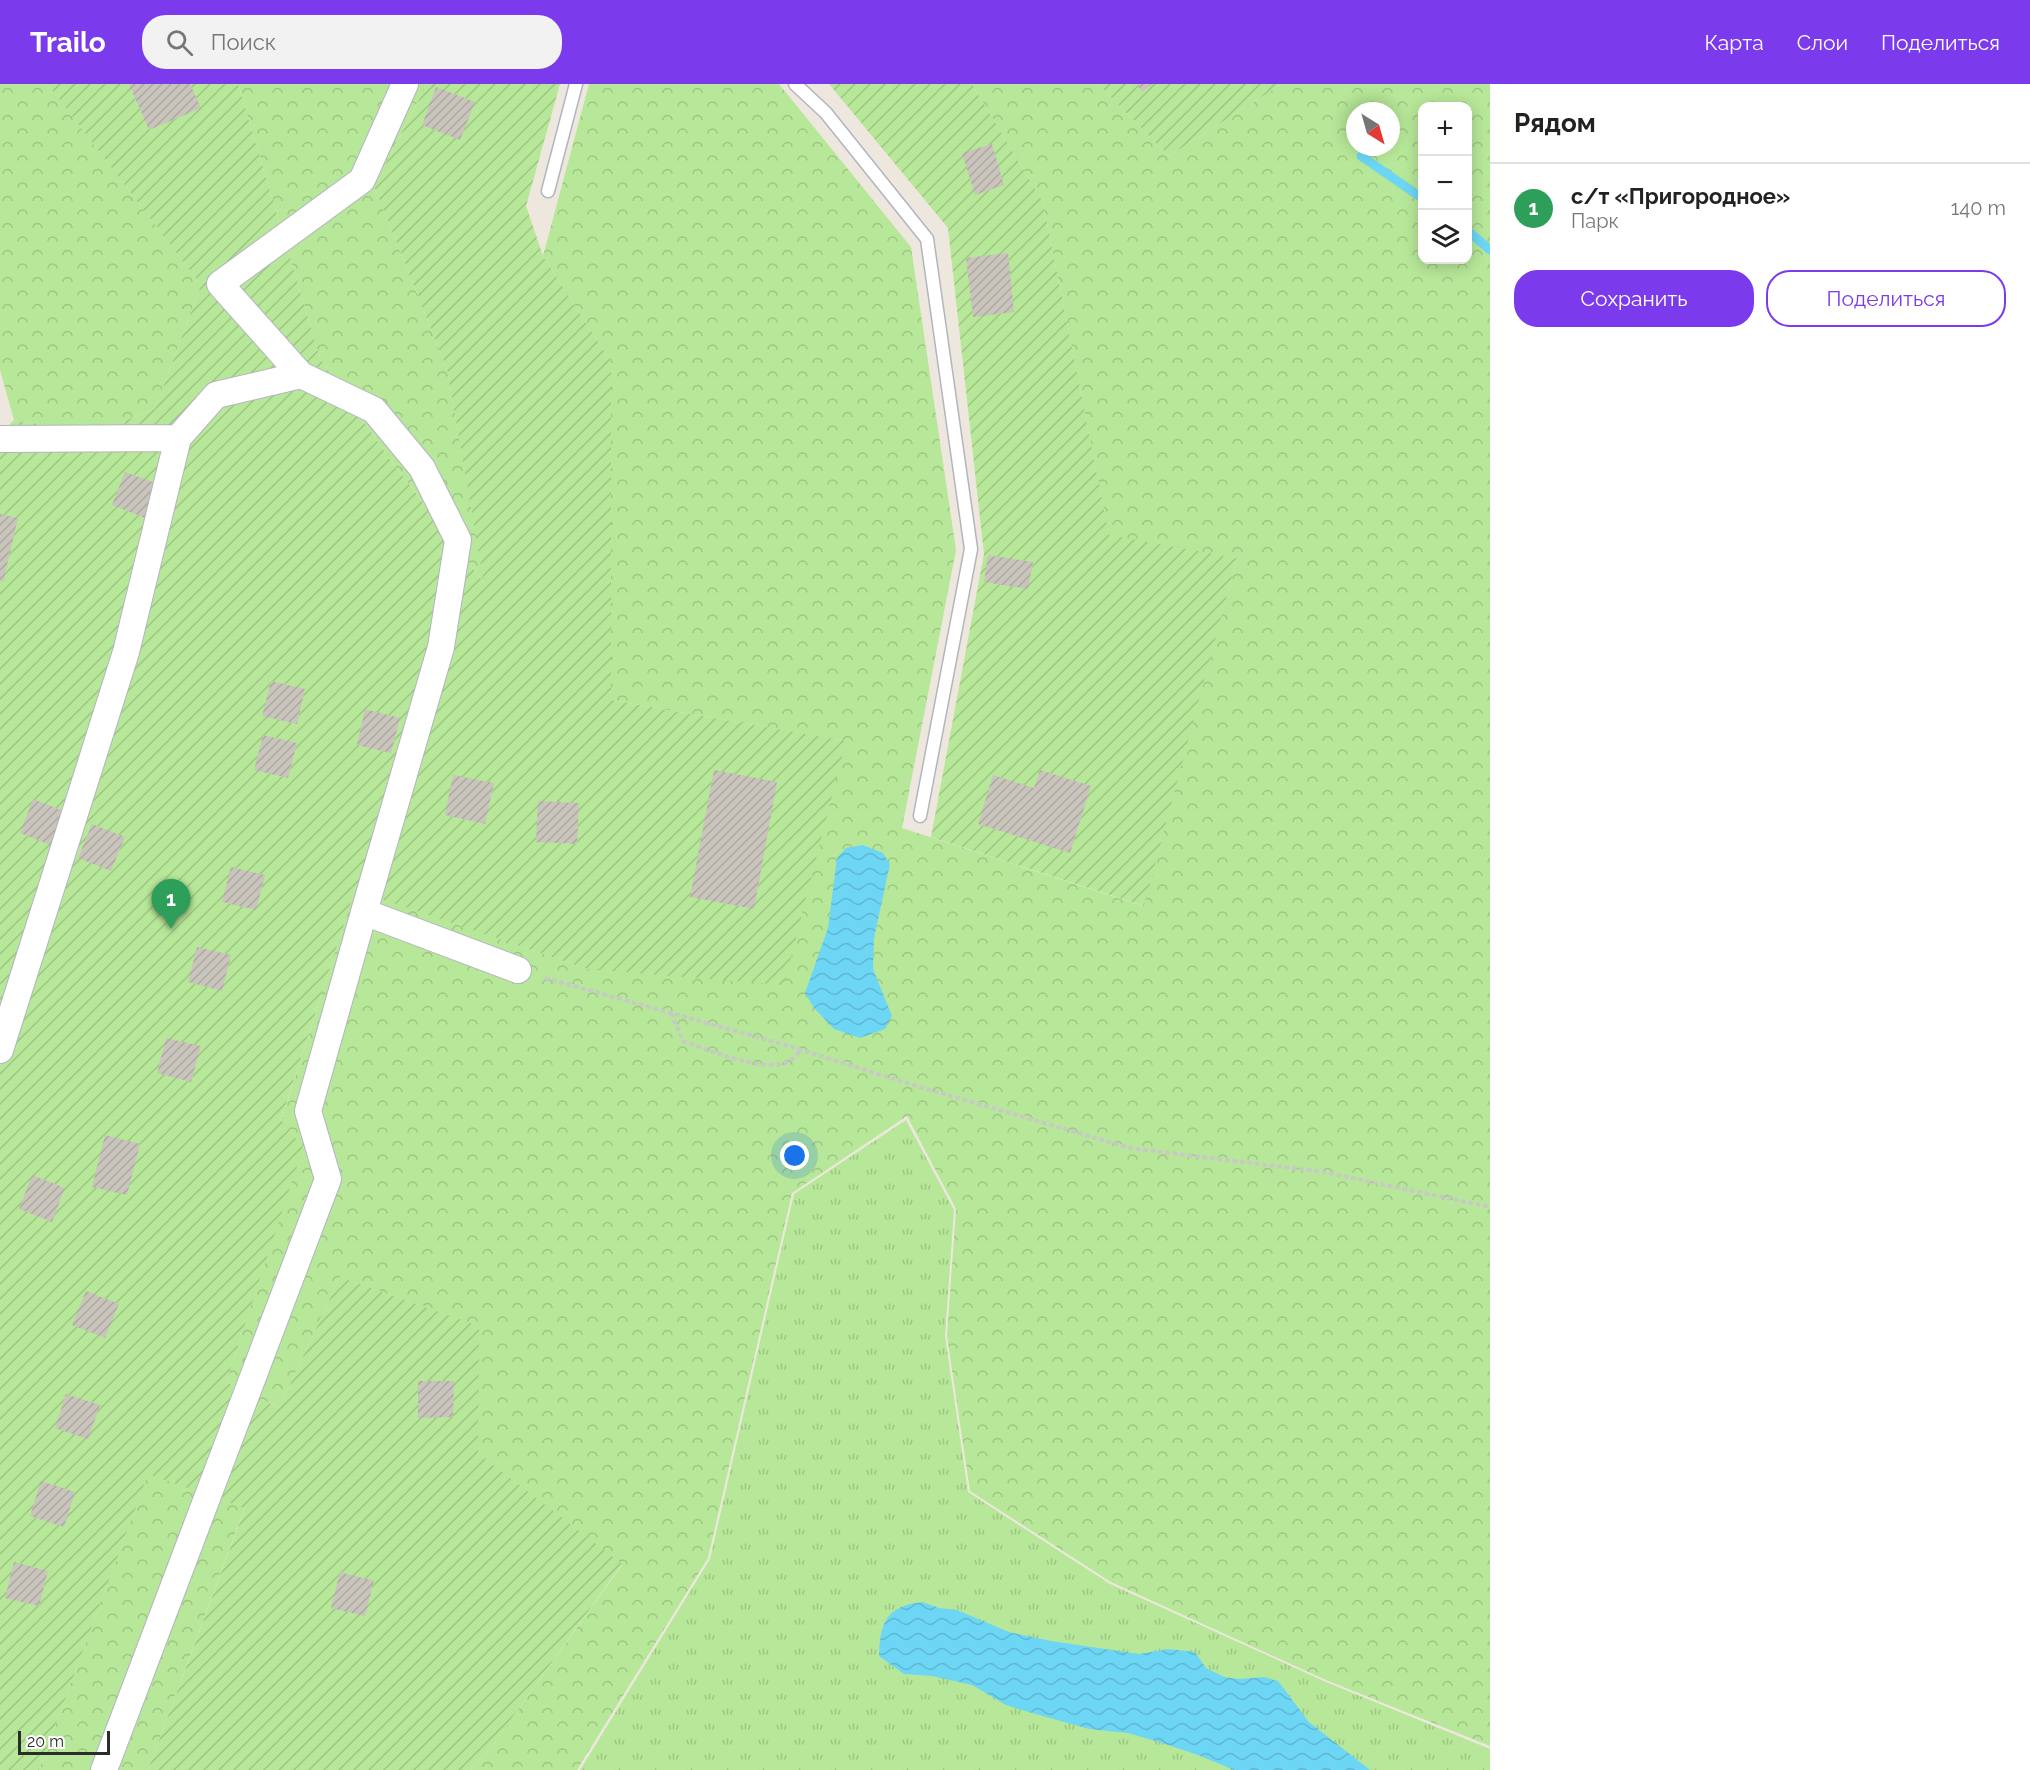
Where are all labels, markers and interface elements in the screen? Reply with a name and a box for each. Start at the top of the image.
search box [142,15,562,69]
text: Trailo [30,26,106,59]
icon: search [163,26,196,59]
text: Поиск [211,29,276,55]
text: Карта [1705,30,1764,55]
text: Слои [1797,30,1848,55]
text: Поделиться [1881,30,2000,55]
north arrow [1346,102,1400,156]
map controls [1418,102,1472,264]
button: + [1418,102,1472,156]
text: Рядом [1514,108,1596,138]
button: − [1418,156,1472,210]
text: с/т «Пригородное» [1571,183,1790,209]
text: 1 [1529,196,1538,220]
text: 140 m [1951,196,2006,220]
text: Парк [1571,209,1619,233]
button: layers [1418,210,1472,264]
button: Сохранить [1514,270,1754,327]
button: Поделиться [1766,270,2006,327]
pin: 1 [152,880,190,929]
your location [780,1141,809,1170]
scale bar [18,1728,110,1756]
text: 20 m [27,1732,64,1751]

